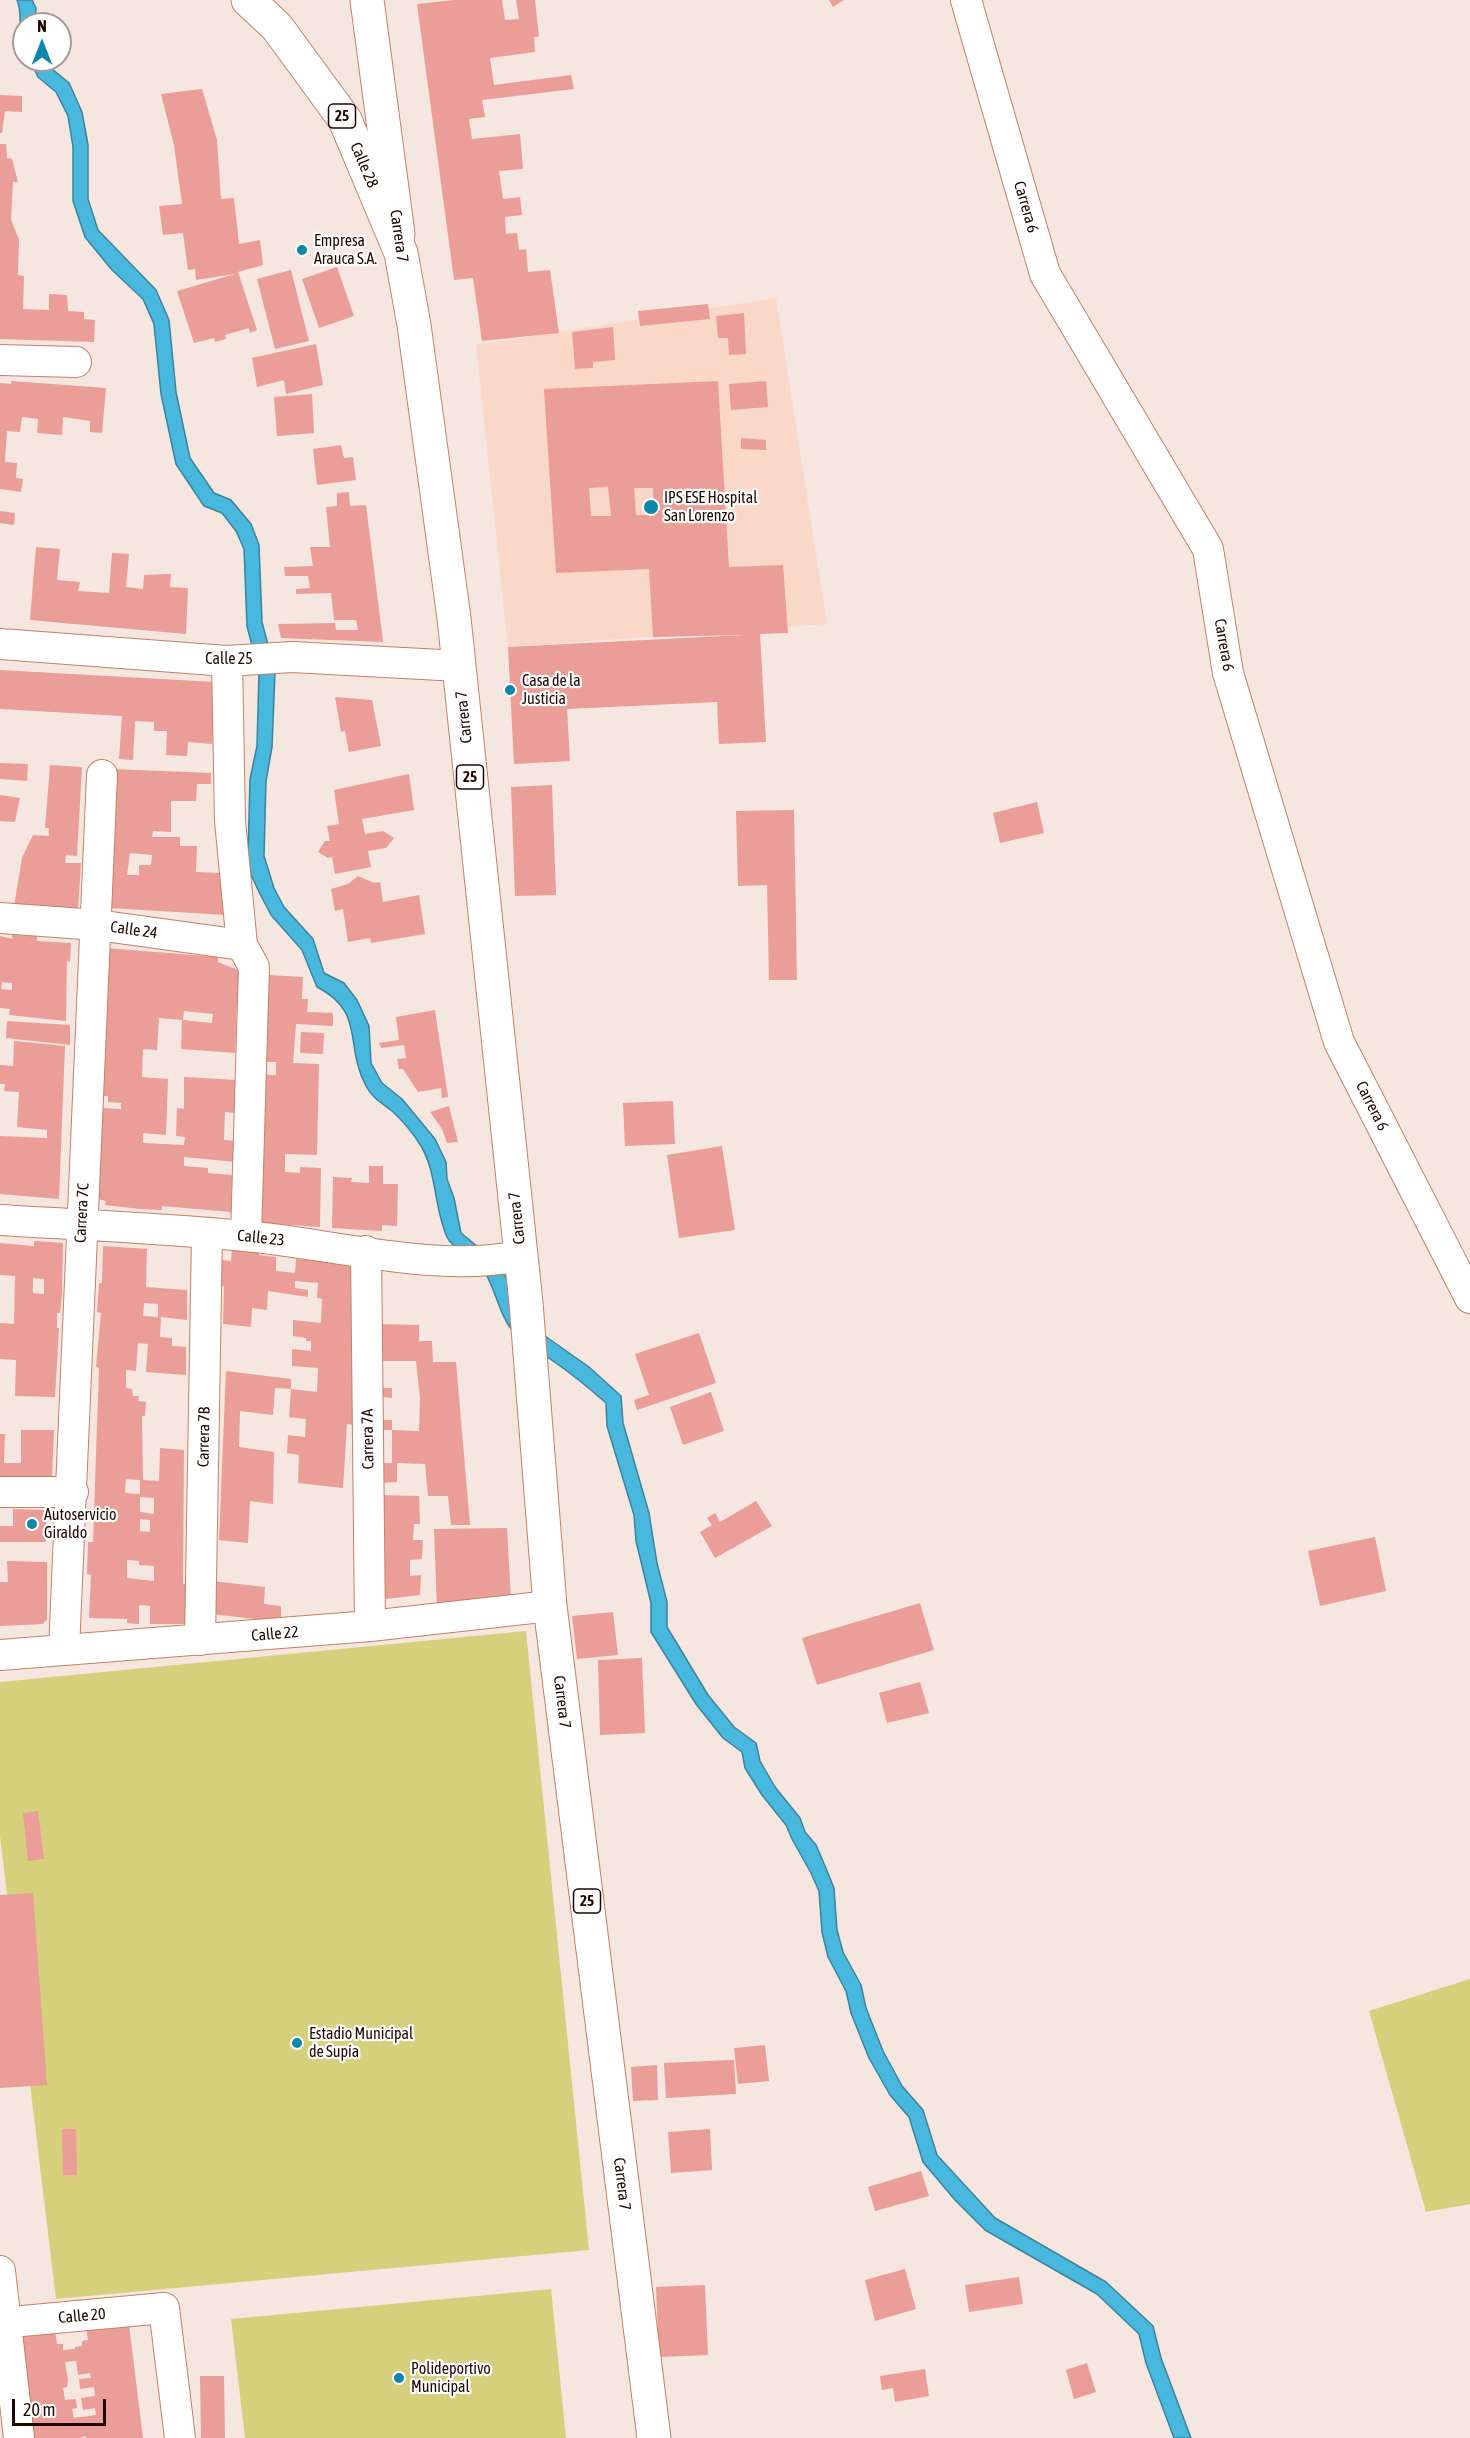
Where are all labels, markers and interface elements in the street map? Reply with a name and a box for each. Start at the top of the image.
north arrow [12,12,72,72]
text: N [37,17,47,35]
road number: 25 [328,104,356,128]
street label: Calle 28 [346,139,382,191]
street label: Carrera 6 [1009,179,1043,235]
street label: Carrera 7 [386,208,412,264]
place label: Empresa Arauca S.A. [314,231,377,269]
marker: Empresa Arauca S.A. [295,243,309,257]
place label: IPS ESE Hospital San Lorenzo [664,488,757,526]
marker: IPS ESE Hospital San Lorenzo [642,498,660,516]
street label: Carrera 6 [1210,617,1238,673]
street label: Calle 25 [205,649,253,669]
place label: Casa de la Justicia [522,671,581,709]
marker: Casa de la Justicia [503,683,517,697]
street label: Carrera 7 [452,690,476,744]
road number: 25 [456,765,484,789]
street label: Calle 24 [109,917,159,943]
street label: Carrera 6 [1351,1078,1393,1134]
street label: Carrera 7C [71,1182,93,1244]
street label: Carrera 7 [505,1191,529,1245]
street label: Calle 23 [236,1226,286,1250]
street label: Carrera 7B [194,1407,214,1467]
street label: Carrera 7A [358,1408,378,1470]
place label: Autoservicio Giraldo [44,1505,117,1543]
marker: Autoservicio Giraldo [25,1517,39,1531]
street label: Calle 22 [251,1622,299,1646]
street label: Carrera 7 [549,1675,575,1729]
road number: 25 [574,1889,600,1913]
place label: Estadio Municipal de Supía [309,2024,413,2062]
marker: Estadio Municipal de Supía [290,2036,304,2050]
street label: Carrera 7 [609,2157,635,2211]
street label: Calle 20 [58,2304,106,2328]
place label: Polideportivo Municipal [411,2359,491,2397]
marker: Polideportivo Municipal [392,2371,406,2385]
scale bar [15,2387,110,2425]
text: 20 m [23,2399,55,2420]

